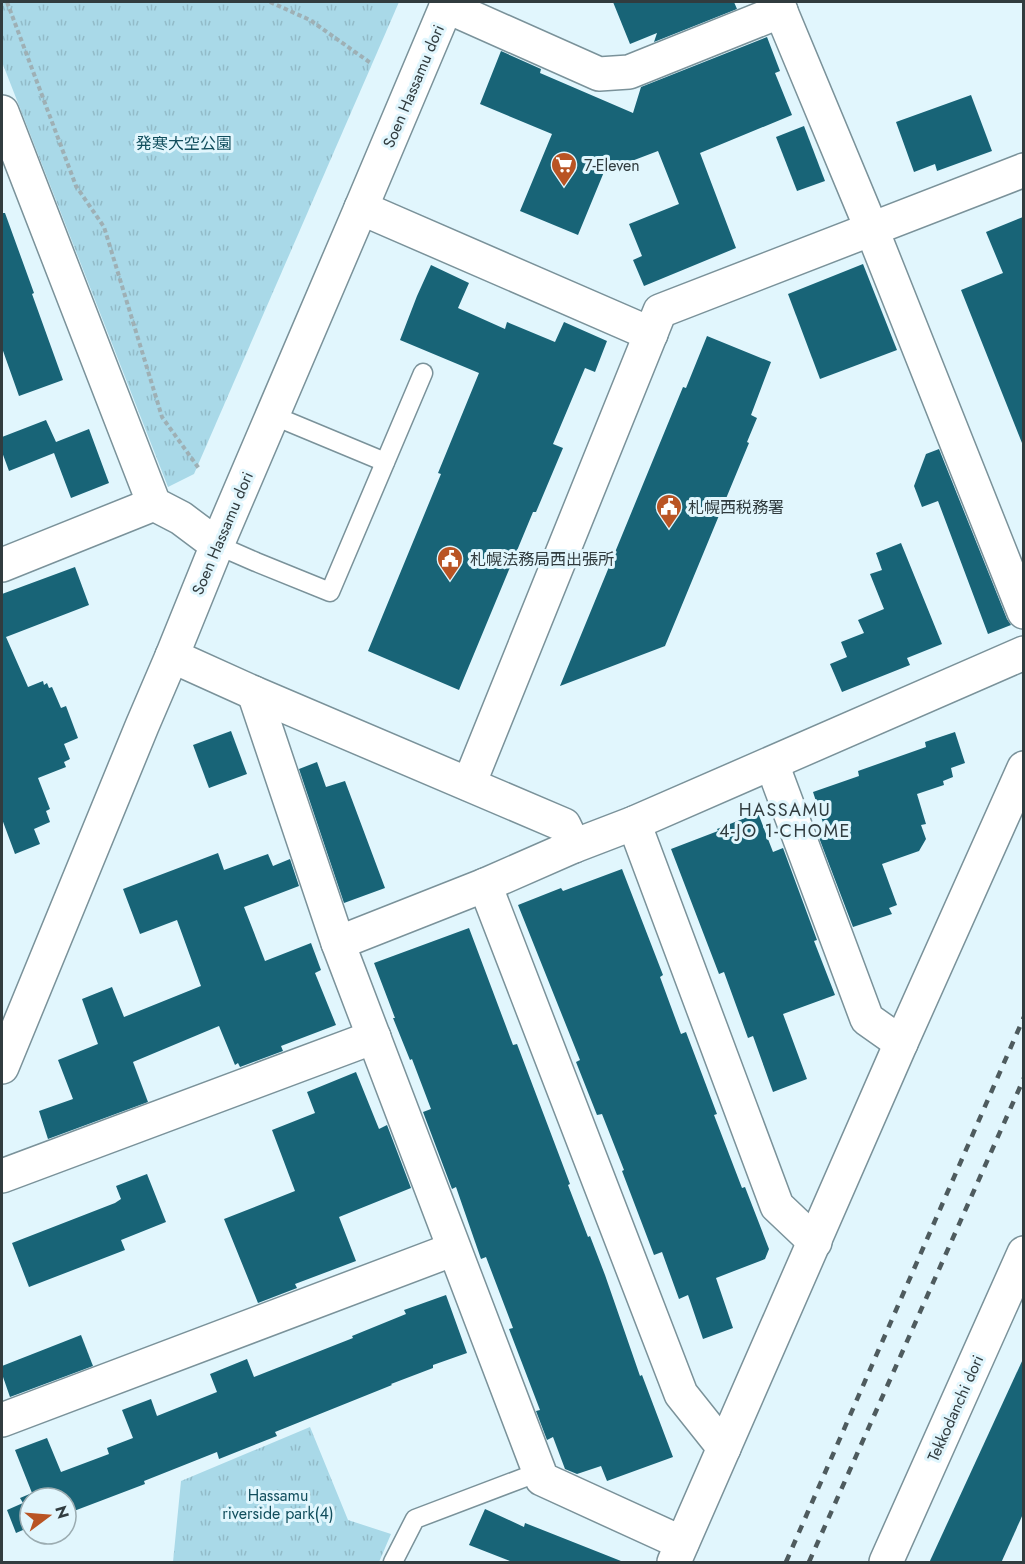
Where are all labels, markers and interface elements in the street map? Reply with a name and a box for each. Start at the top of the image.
street label: Soen Hassamu dori [377,21,450,151]
park label: 発寒大空公園 [136,132,232,155]
supermarket icon: 7-Eleven [549,150,579,188]
place label: 7-Eleven [584,154,640,177]
street label: Soen Hassamu dori [186,468,259,598]
public building icon: 札幌西税務署 [654,492,684,530]
place label: 札幌西税務署 [688,496,784,519]
public building icon: 札幌法務局西出張所 [435,544,465,582]
place label: 札幌法務局西出張所 [470,548,614,571]
district label: HASSAMU 4-JO 1-CHOME [719,797,851,844]
street label: Tekkodanchi dori [922,1351,989,1465]
park label: Hassamu riverside park(4) [222,1484,334,1525]
north arrow [18,1486,78,1546]
text: N [49,1503,75,1521]

